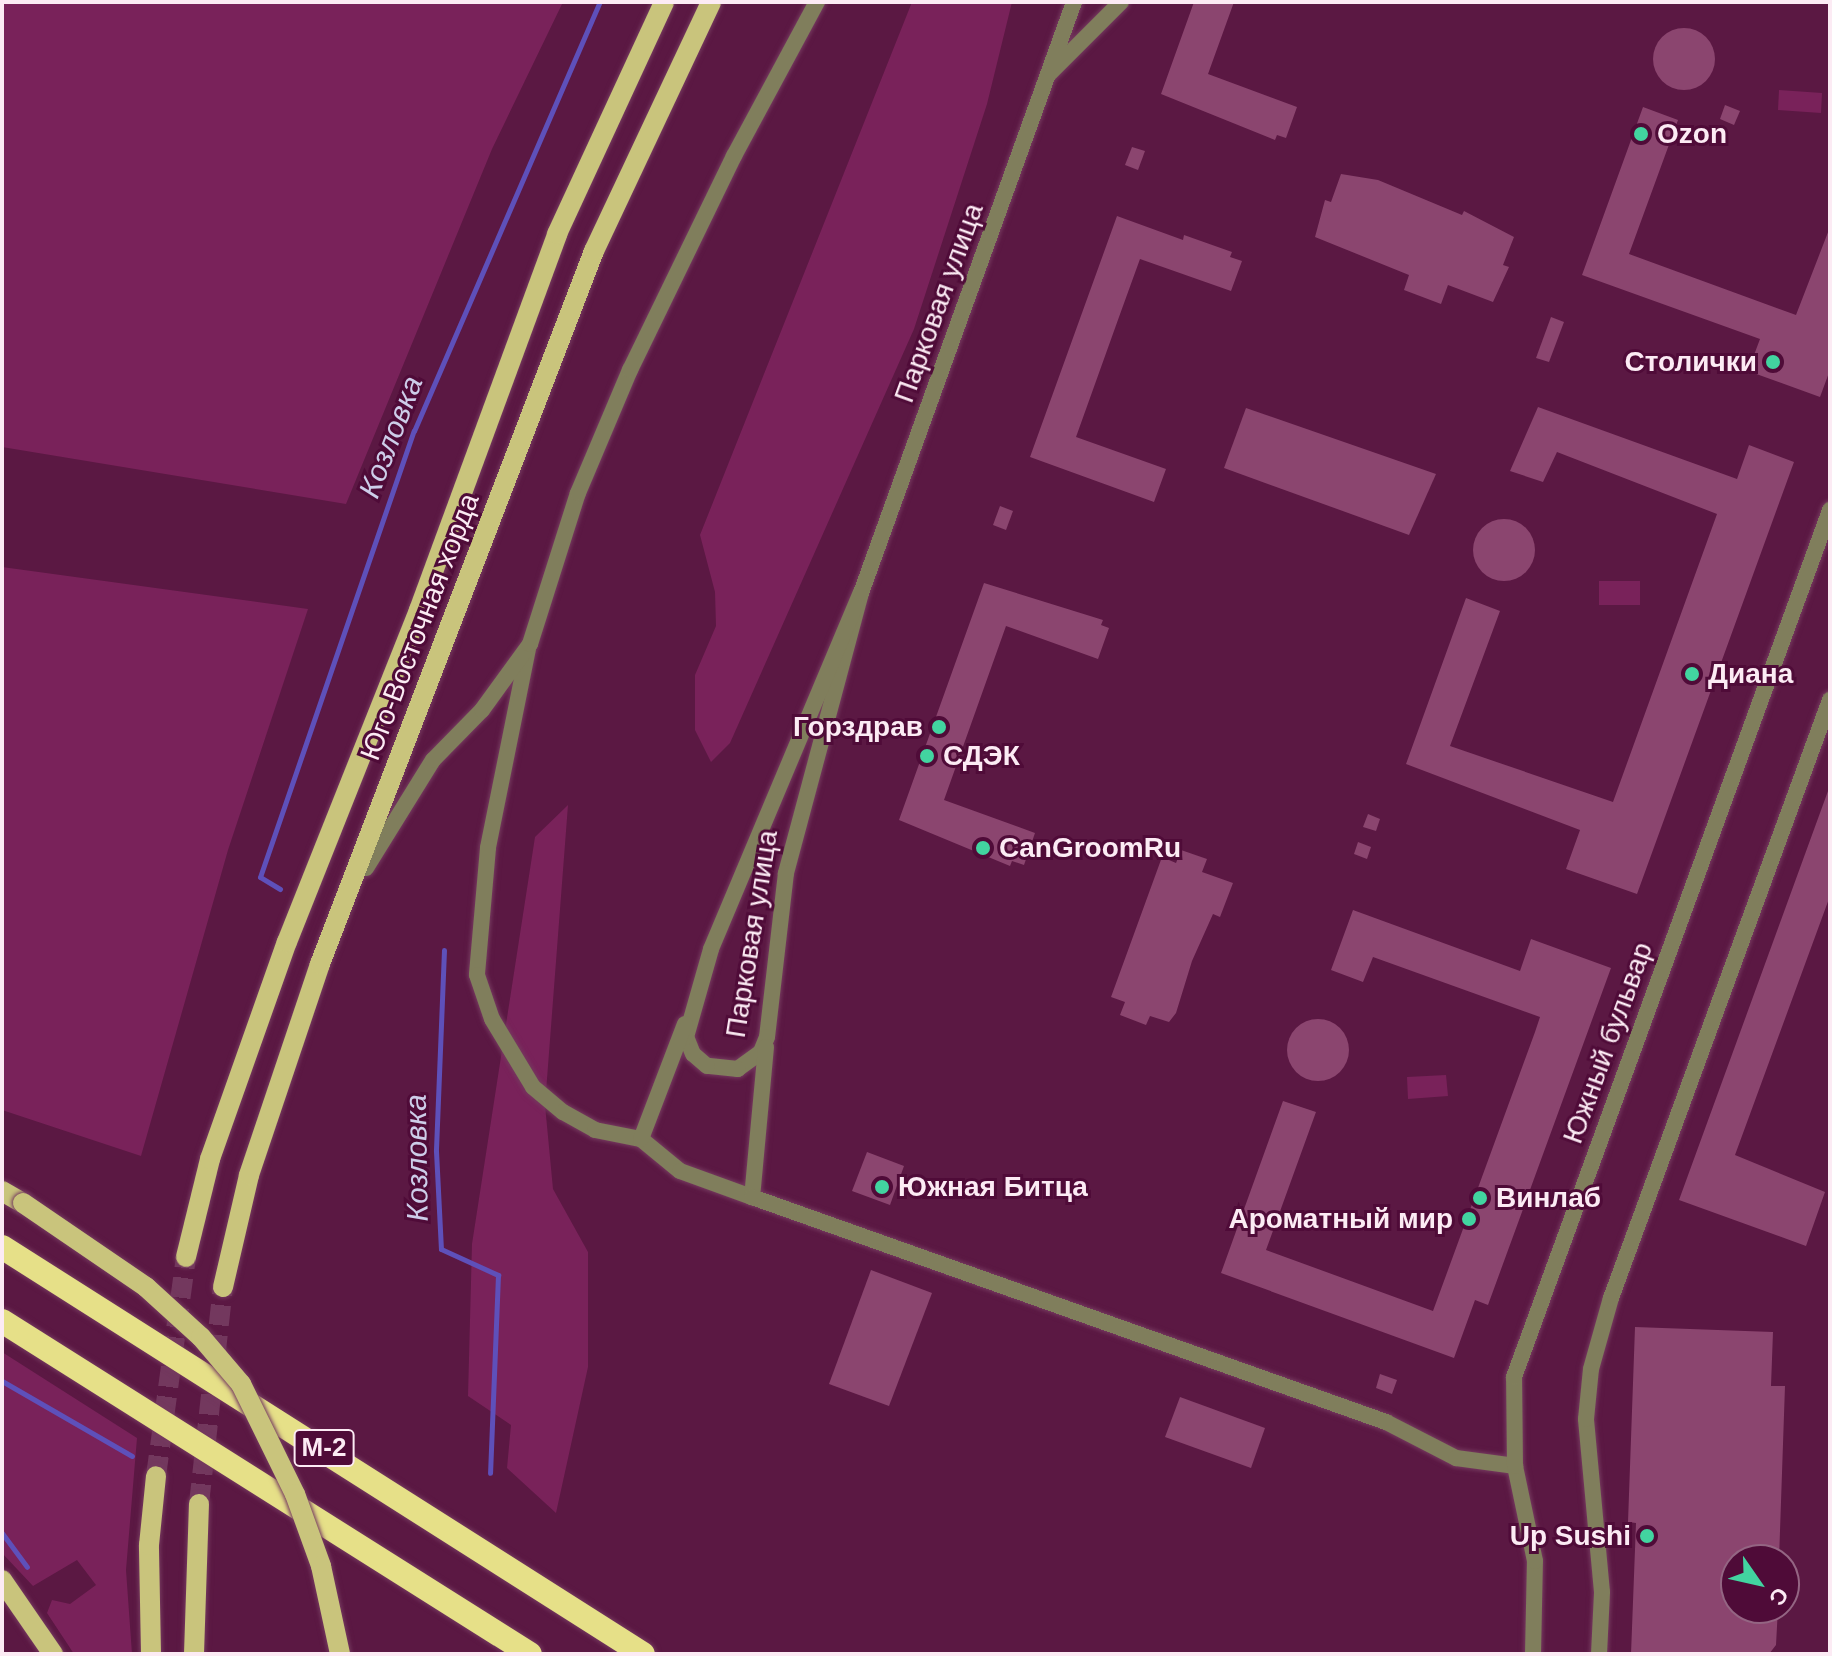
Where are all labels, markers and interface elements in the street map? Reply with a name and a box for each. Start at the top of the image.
place label: Ozon [1657,117,1727,151]
marker: Ozon [1632,125,1650,143]
street label: Парковая улица [887,199,991,407]
place label: Столички [1625,345,1757,379]
marker: Столички [1764,353,1782,371]
water label: Козловка [351,371,431,503]
street label: Юго-Восточная хорда [354,489,486,765]
place label: Диана [1708,657,1793,691]
marker: Диана [1683,665,1701,683]
place label: Горздрав [793,710,923,744]
marker: Горздрав [930,718,948,736]
place label: СДЭК [943,739,1020,773]
marker: СДЭК [918,747,936,765]
street label: Парковая улица [719,828,785,1040]
place label: CanGroomRu [999,831,1181,865]
marker: CanGroomRu [974,839,992,857]
street label: Южный бульвар [1556,938,1660,1148]
water label: Козловка [398,1094,436,1222]
place label: Южная Битца [898,1170,1088,1204]
marker: Южная Битца [873,1178,891,1196]
place label: Винлаб [1496,1181,1601,1215]
marker: Винлаб [1471,1189,1489,1207]
place label: Ароматный мир [1228,1202,1453,1236]
marker: Ароматный мир [1460,1210,1478,1228]
road number: М-2 [292,1426,356,1470]
place label: Up Sushi [1510,1519,1631,1553]
marker: Up Sushi [1638,1527,1656,1545]
north arrow [1720,1544,1800,1624]
text: С [1764,1583,1793,1610]

